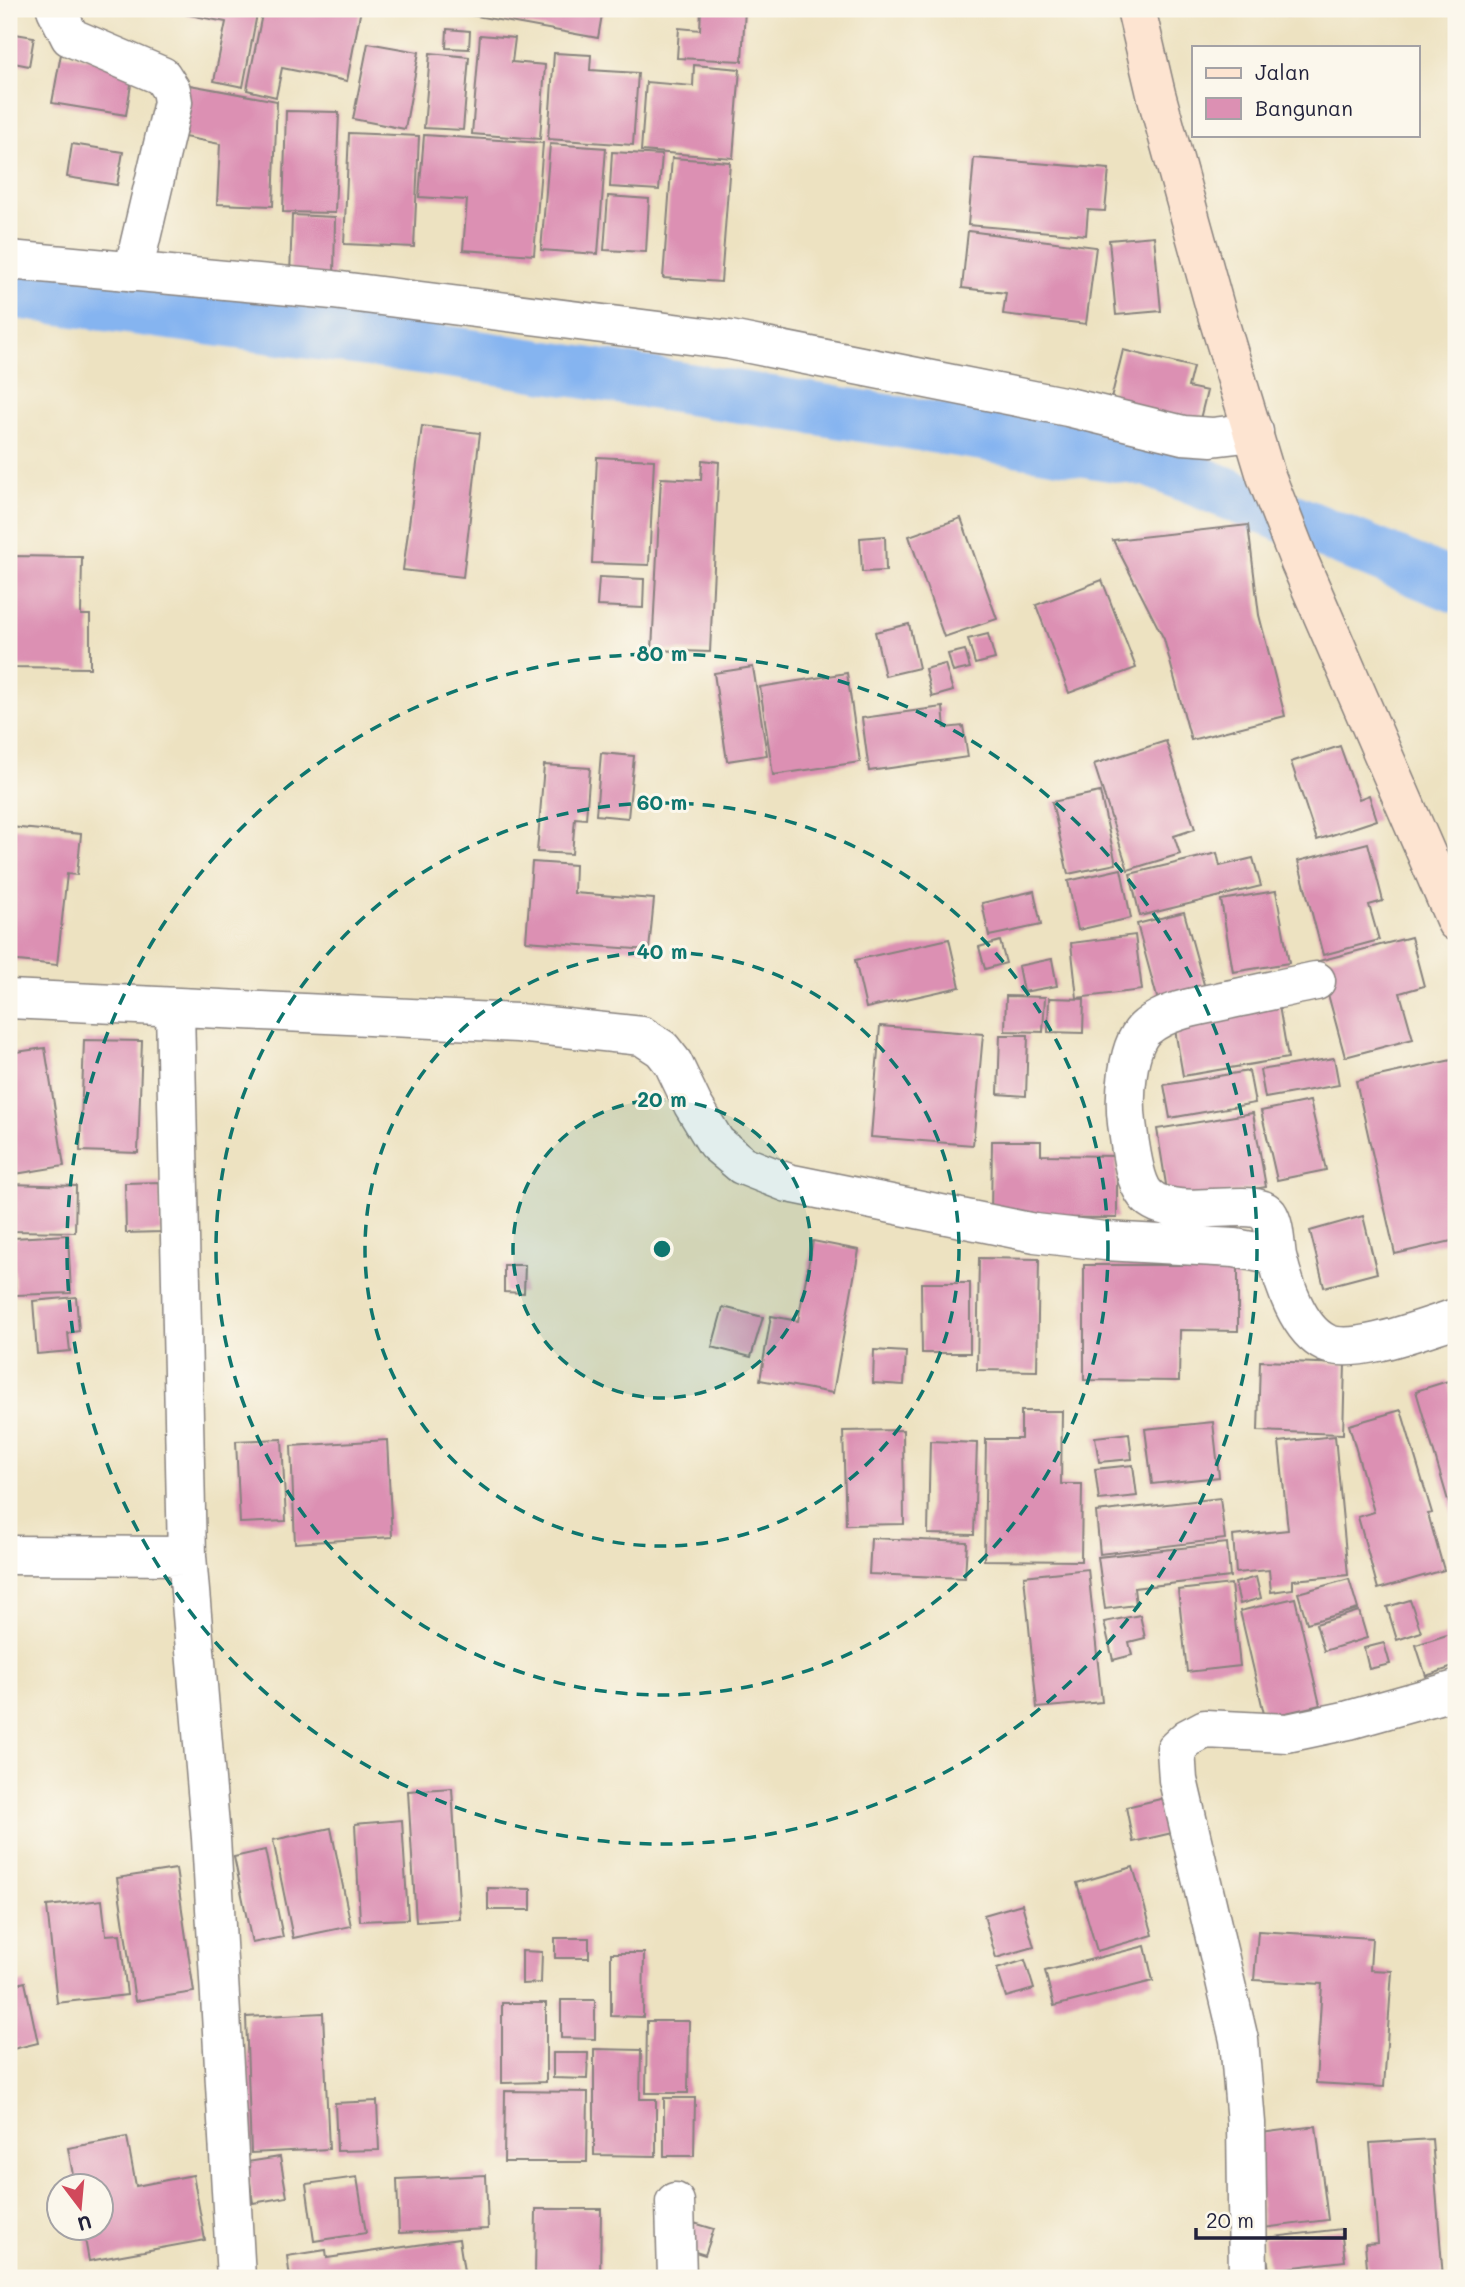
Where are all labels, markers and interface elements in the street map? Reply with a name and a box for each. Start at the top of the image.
legend [1192,46,1420,136]
text: Jalan [1255,58,1310,85]
text: Bangunan [1255,94,1353,121]
text: 80 m [637,639,687,666]
text: 60 m [637,788,687,815]
text: 40 m [636,937,688,964]
text: 20 m [637,1085,687,1112]
centre of rings [650,1237,674,1261]
north arrow [46,2172,116,2242]
scale bar [1196,2196,1344,2240]
text: 20 m [1206,2206,1254,2233]
text: U [75,2210,95,2238]

